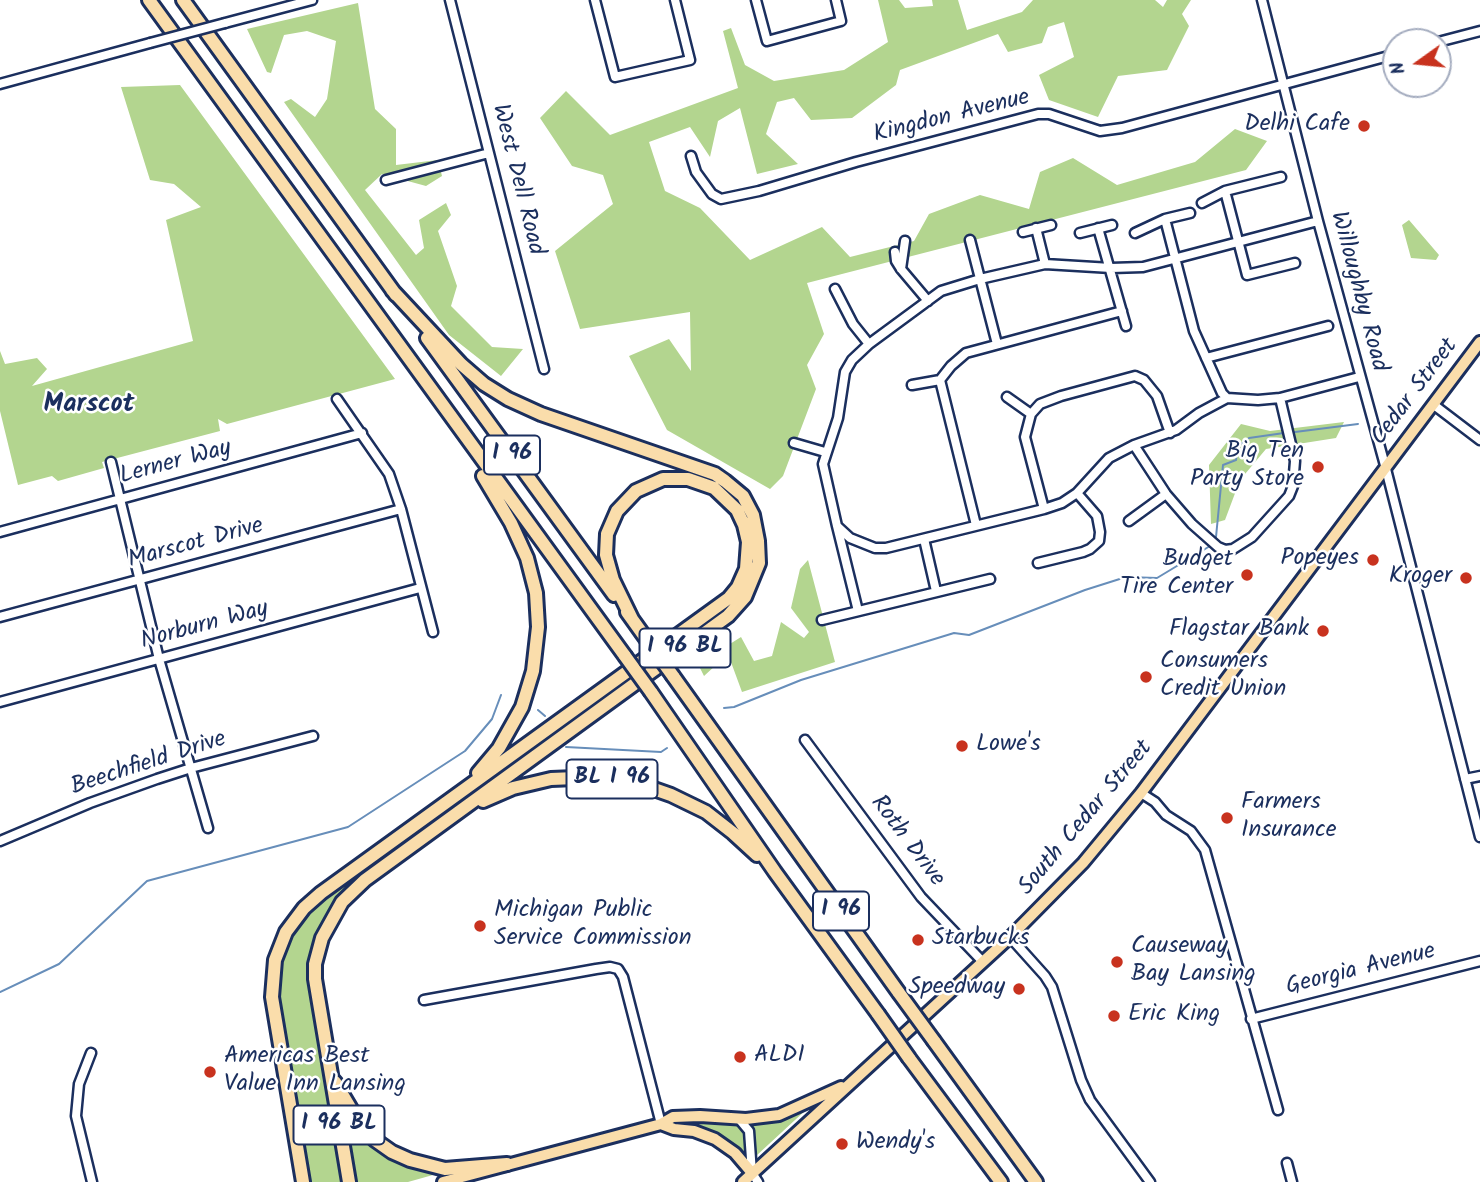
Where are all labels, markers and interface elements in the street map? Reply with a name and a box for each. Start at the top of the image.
north arrow [1382,28,1452,98]
text: N [1383,58,1415,78]
street label: Kingdon Avenue [871,85,1033,151]
street label: West Dell Road [483,102,549,258]
place label: Delhi Cafe [1244,112,1350,140]
marker: Delhi Cafe [1356,118,1372,134]
street label: Willoughby Road [1322,209,1392,375]
street label: Cedar Street [1366,334,1466,452]
district label: Marscot [44,391,134,423]
street label: Lerner Way [117,435,235,493]
road number: I 96 [484,436,540,475]
place label: Big Ten Party Store [1190,439,1304,495]
marker: Big Ten Party Store [1310,459,1326,475]
street label: Marscot Drive [125,513,267,577]
place label: Popeyes [1281,546,1359,574]
place label: Budget Tire Center [1120,547,1233,603]
marker: Popeyes [1365,552,1381,568]
place label: Kroger [1389,564,1452,592]
marker: Budget Tire Center [1239,567,1255,583]
marker: Kroger [1458,570,1474,586]
street label: Norburn Way [138,596,272,658]
place label: Flagstar Bank [1169,617,1309,645]
marker: Flagstar Bank [1315,623,1331,639]
road number: I 96 BL [640,628,730,668]
place label: Consumers Credit Union [1160,649,1286,705]
marker: Consumers Credit Union [1138,669,1154,685]
street label: Beechfield Drive [68,726,230,804]
place label: Lowe's [976,732,1041,760]
street label: South Cedar Street [1014,736,1160,902]
marker: Lowe's [954,738,970,754]
road number: BL I 96 [566,760,658,799]
place label: Farmers Insurance [1241,790,1336,846]
street label: Roth Drive [862,791,950,893]
marker: Farmers Insurance [1219,810,1235,826]
road number: I 96 [813,891,869,930]
place label: Michigan Public Service Commission [494,898,691,954]
marker: Michigan Public Service Commission [472,918,488,934]
place label: Starbucks [932,926,1030,954]
marker: Starbucks [910,932,926,948]
place label: Causeway Bay Lansing [1131,934,1256,990]
street label: Georgia Avenue [1283,939,1439,1003]
marker: Causeway Bay Lansing [1109,954,1125,970]
place label: Speedway [909,975,1005,1003]
marker: Speedway [1011,981,1027,997]
place label: Eric King [1128,1002,1220,1030]
marker: Eric King [1106,1008,1122,1024]
place label: ALDI [754,1043,805,1071]
place label: Americas Best Value Inn Lansing [224,1044,406,1100]
marker: ALDI [732,1049,748,1065]
marker: Americas Best Value Inn Lansing [202,1064,218,1080]
road number: I 96 BL [294,1106,384,1144]
place label: Wendy's [856,1130,935,1158]
marker: Wendy's [834,1136,850,1152]

